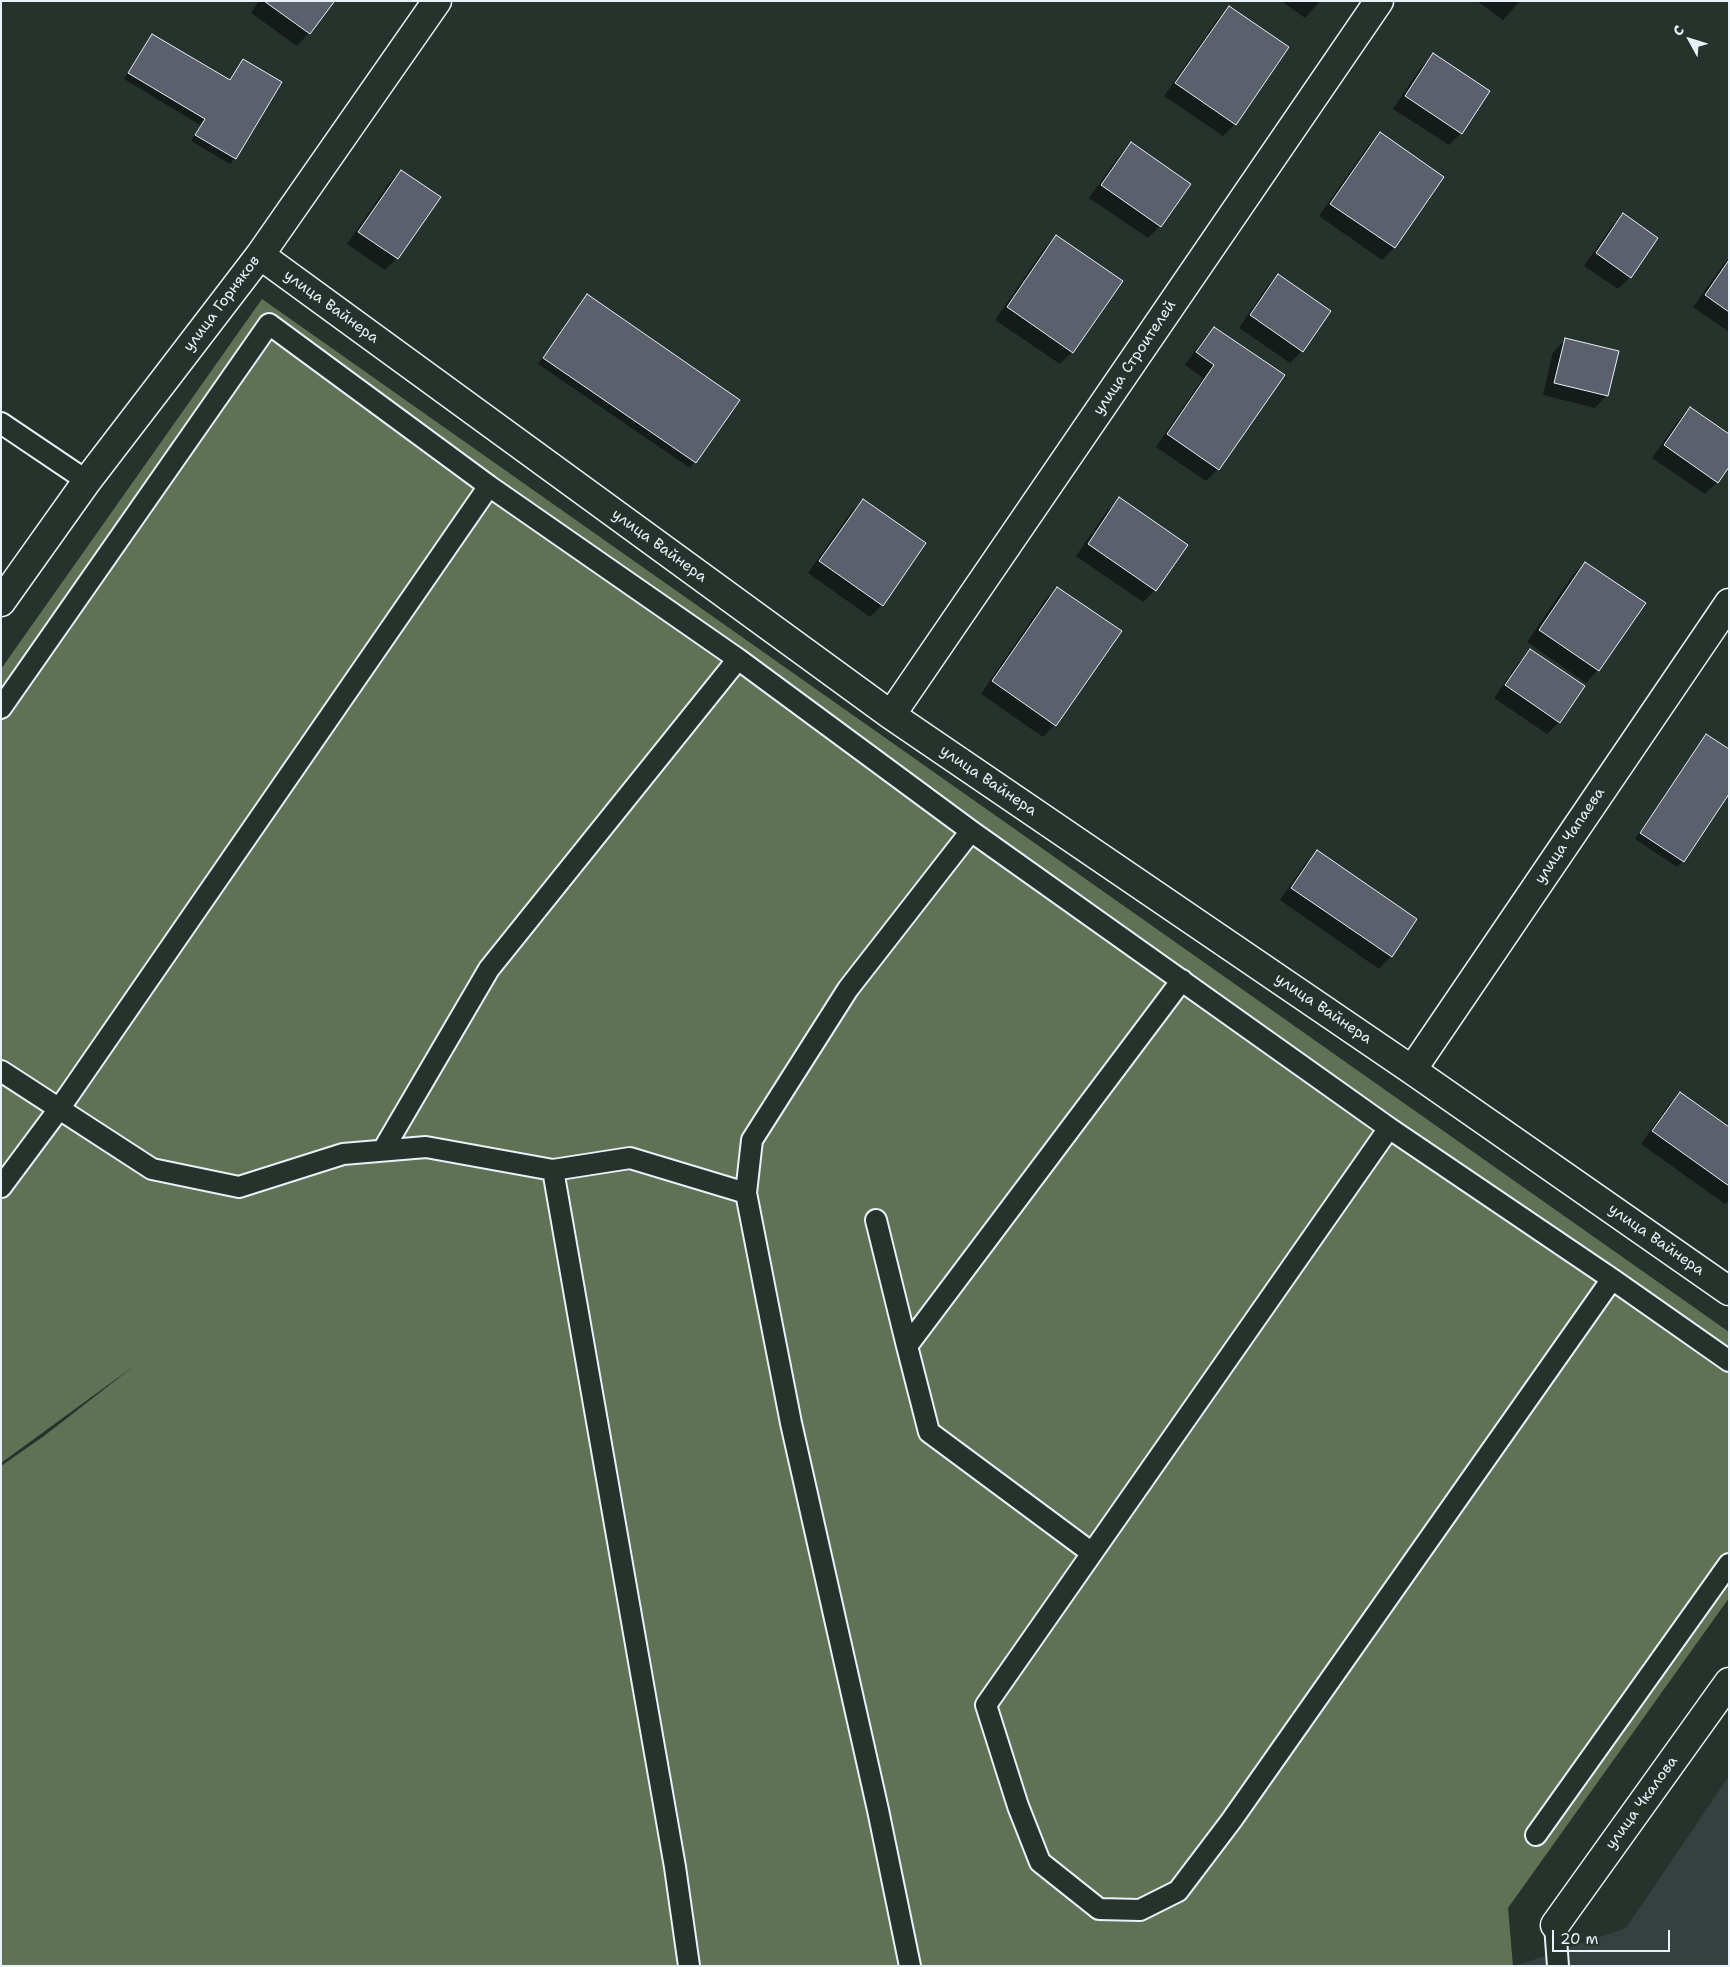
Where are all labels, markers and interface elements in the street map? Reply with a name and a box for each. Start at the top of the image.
north arrow [1665,15,1715,65]
text: С [1669,22,1688,40]
street label: улица Горняков [180,252,264,356]
street label: улица Вайнера [280,266,382,348]
street label: улица Строителей [1090,297,1180,419]
street label: улица Вайнера [608,505,710,587]
street label: улица Вайнера [936,742,1040,820]
street label: улица Чапаева [1531,784,1609,888]
street label: улица Вайнера [1271,970,1375,1048]
street label: улица Вайнера [1605,1200,1707,1280]
street label: улица Чкалова [1602,1753,1682,1853]
scale bar [1555,1920,1672,1952]
text: 20 m [1560,1929,1599,1949]

